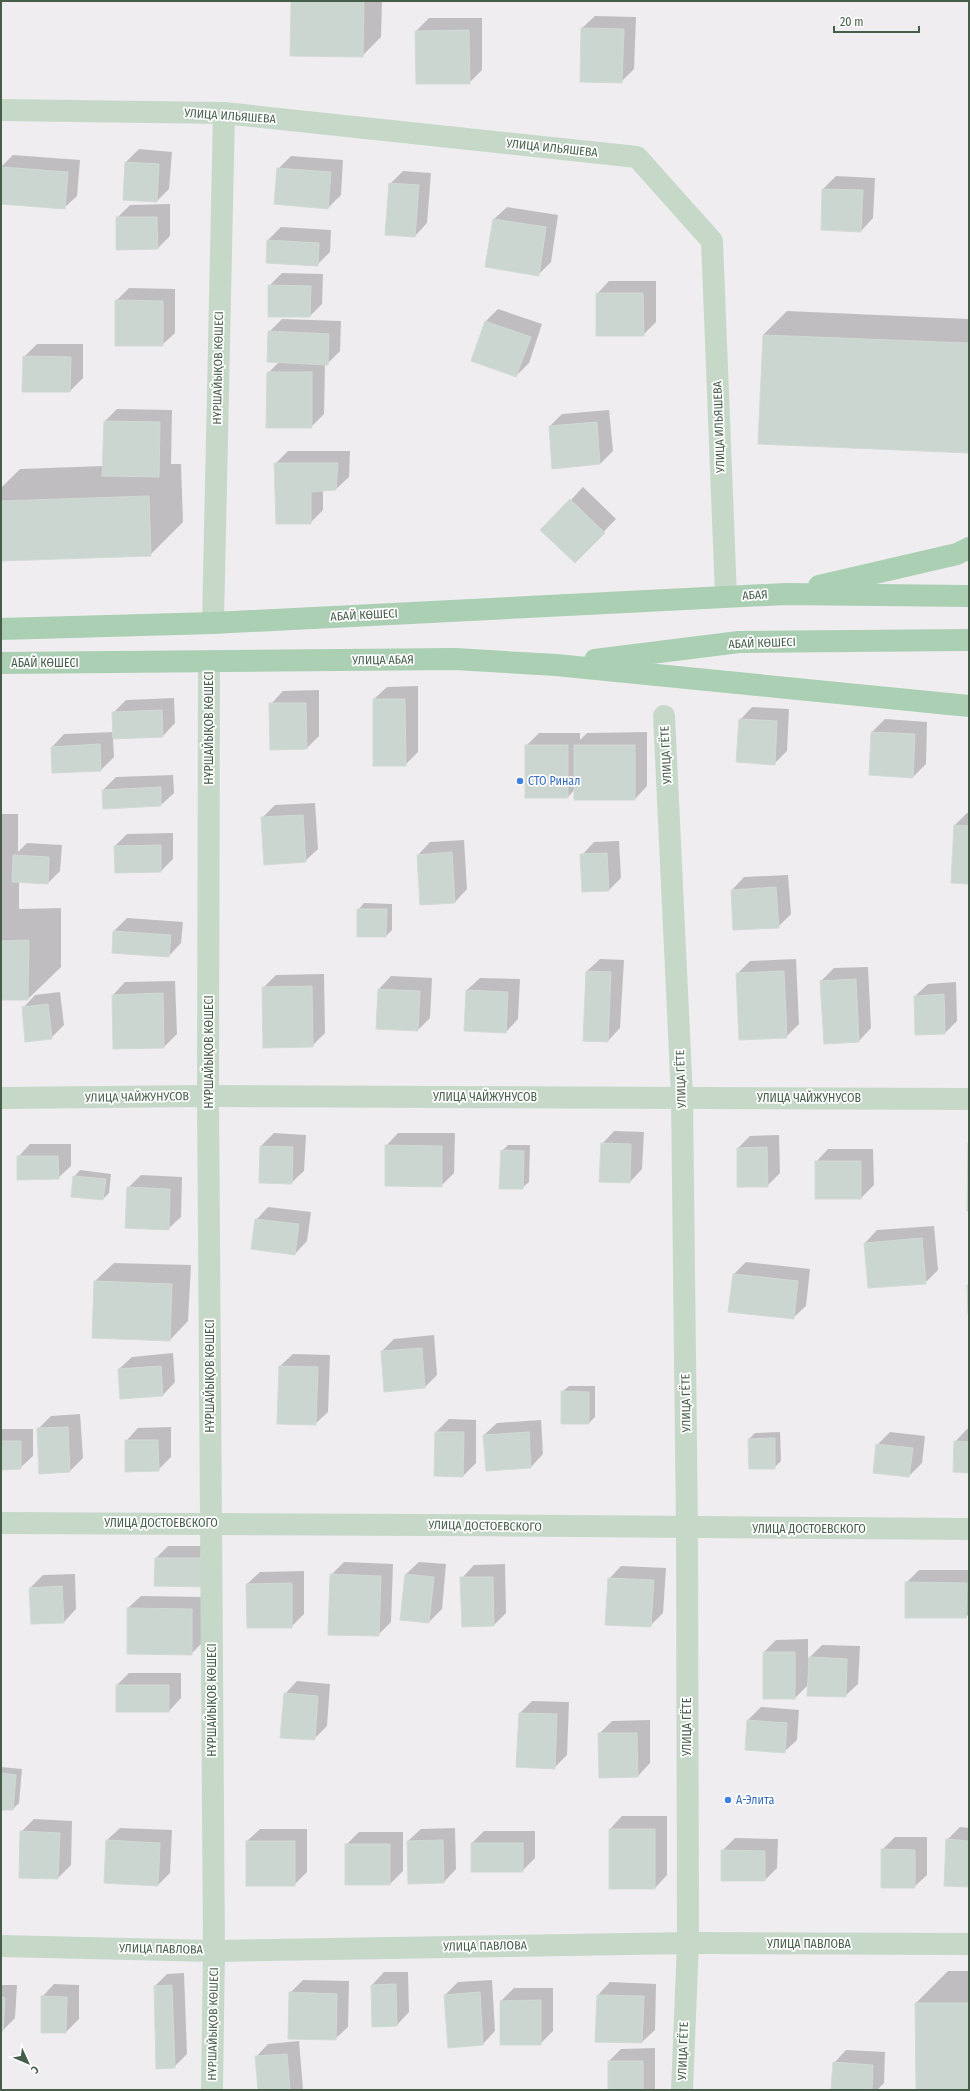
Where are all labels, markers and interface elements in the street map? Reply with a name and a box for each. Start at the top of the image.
scale bar [834,8,919,34]
text: 20 m [840,15,864,29]
street label: УЛИЦА ИЛЬЯШЕВА [183,106,277,126]
street label: УЛИЦА ИЛЬЯШЕВА [505,136,599,160]
street label: НҰРШАЙЫҚОВ КӨШЕСІ [209,311,226,425]
street label: УЛИЦА ИЛЬЯШЕВА [710,380,728,474]
street label: АБАЯ [742,587,768,603]
street label: АБАЙ КӨШЕСІ [330,605,398,624]
street label: АБАЙ КӨШЕСІ [728,634,796,651]
street label: УЛИЦА АБАЯ [351,652,414,668]
street label: АБАЙ КӨШЕСІ [11,655,79,670]
street label: НҰРШАЙЫҚОВ КӨШЕСІ [201,671,216,785]
street label: УЛИЦА ГЁТЕ [656,725,675,786]
place label: СТО Ринал [528,774,580,788]
marker: СТО Ринал [515,776,525,786]
street label: НҰРШАЙЫҚОВ КӨШЕСІ [201,995,216,1109]
street label: УЛИЦА ГЁТЕ [672,1049,689,1110]
street label: УЛИЦА ЧАЙЖУНУСОВ [84,1088,190,1105]
street label: УЛИЦА ЧАЙЖУНУСОВ [432,1089,538,1104]
street label: УЛИЦА ЧАЙЖУНУСОВ [756,1090,862,1105]
street label: НҰРШАЙЫҚОВ КӨШЕСІ [202,1319,217,1433]
street label: УЛИЦА ГЁТЕ [677,1373,694,1433]
street label: УЛИЦА ДОСТОЕВСКОГО [103,1516,218,1530]
street label: УЛИЦА ДОСТОЕВСКОГО [427,1518,542,1534]
street label: УЛИЦА ДОСТОЕВСКОГО [751,1522,866,1536]
street label: НҰРШАЙЫҚОВ КӨШЕСІ [204,1643,219,1757]
street label: УЛИЦА ГЁТЕ [679,1697,694,1757]
place label: А-Элита [736,1793,774,1807]
marker: А-Элита [723,1795,733,1805]
street label: УЛИЦА ПАВЛОВА [766,1937,852,1951]
street label: УЛИЦА ПАВЛОВА [442,1938,528,1954]
street label: УЛИЦА ПАВЛОВА [118,1941,204,1957]
street label: НҰРШАЙЫҚОВ КӨШЕСІ [204,1967,221,2081]
street label: УЛИЦА ГЁТЕ [674,2021,691,2082]
north arrow [8,2043,48,2083]
text: С [28,2063,42,2076]

